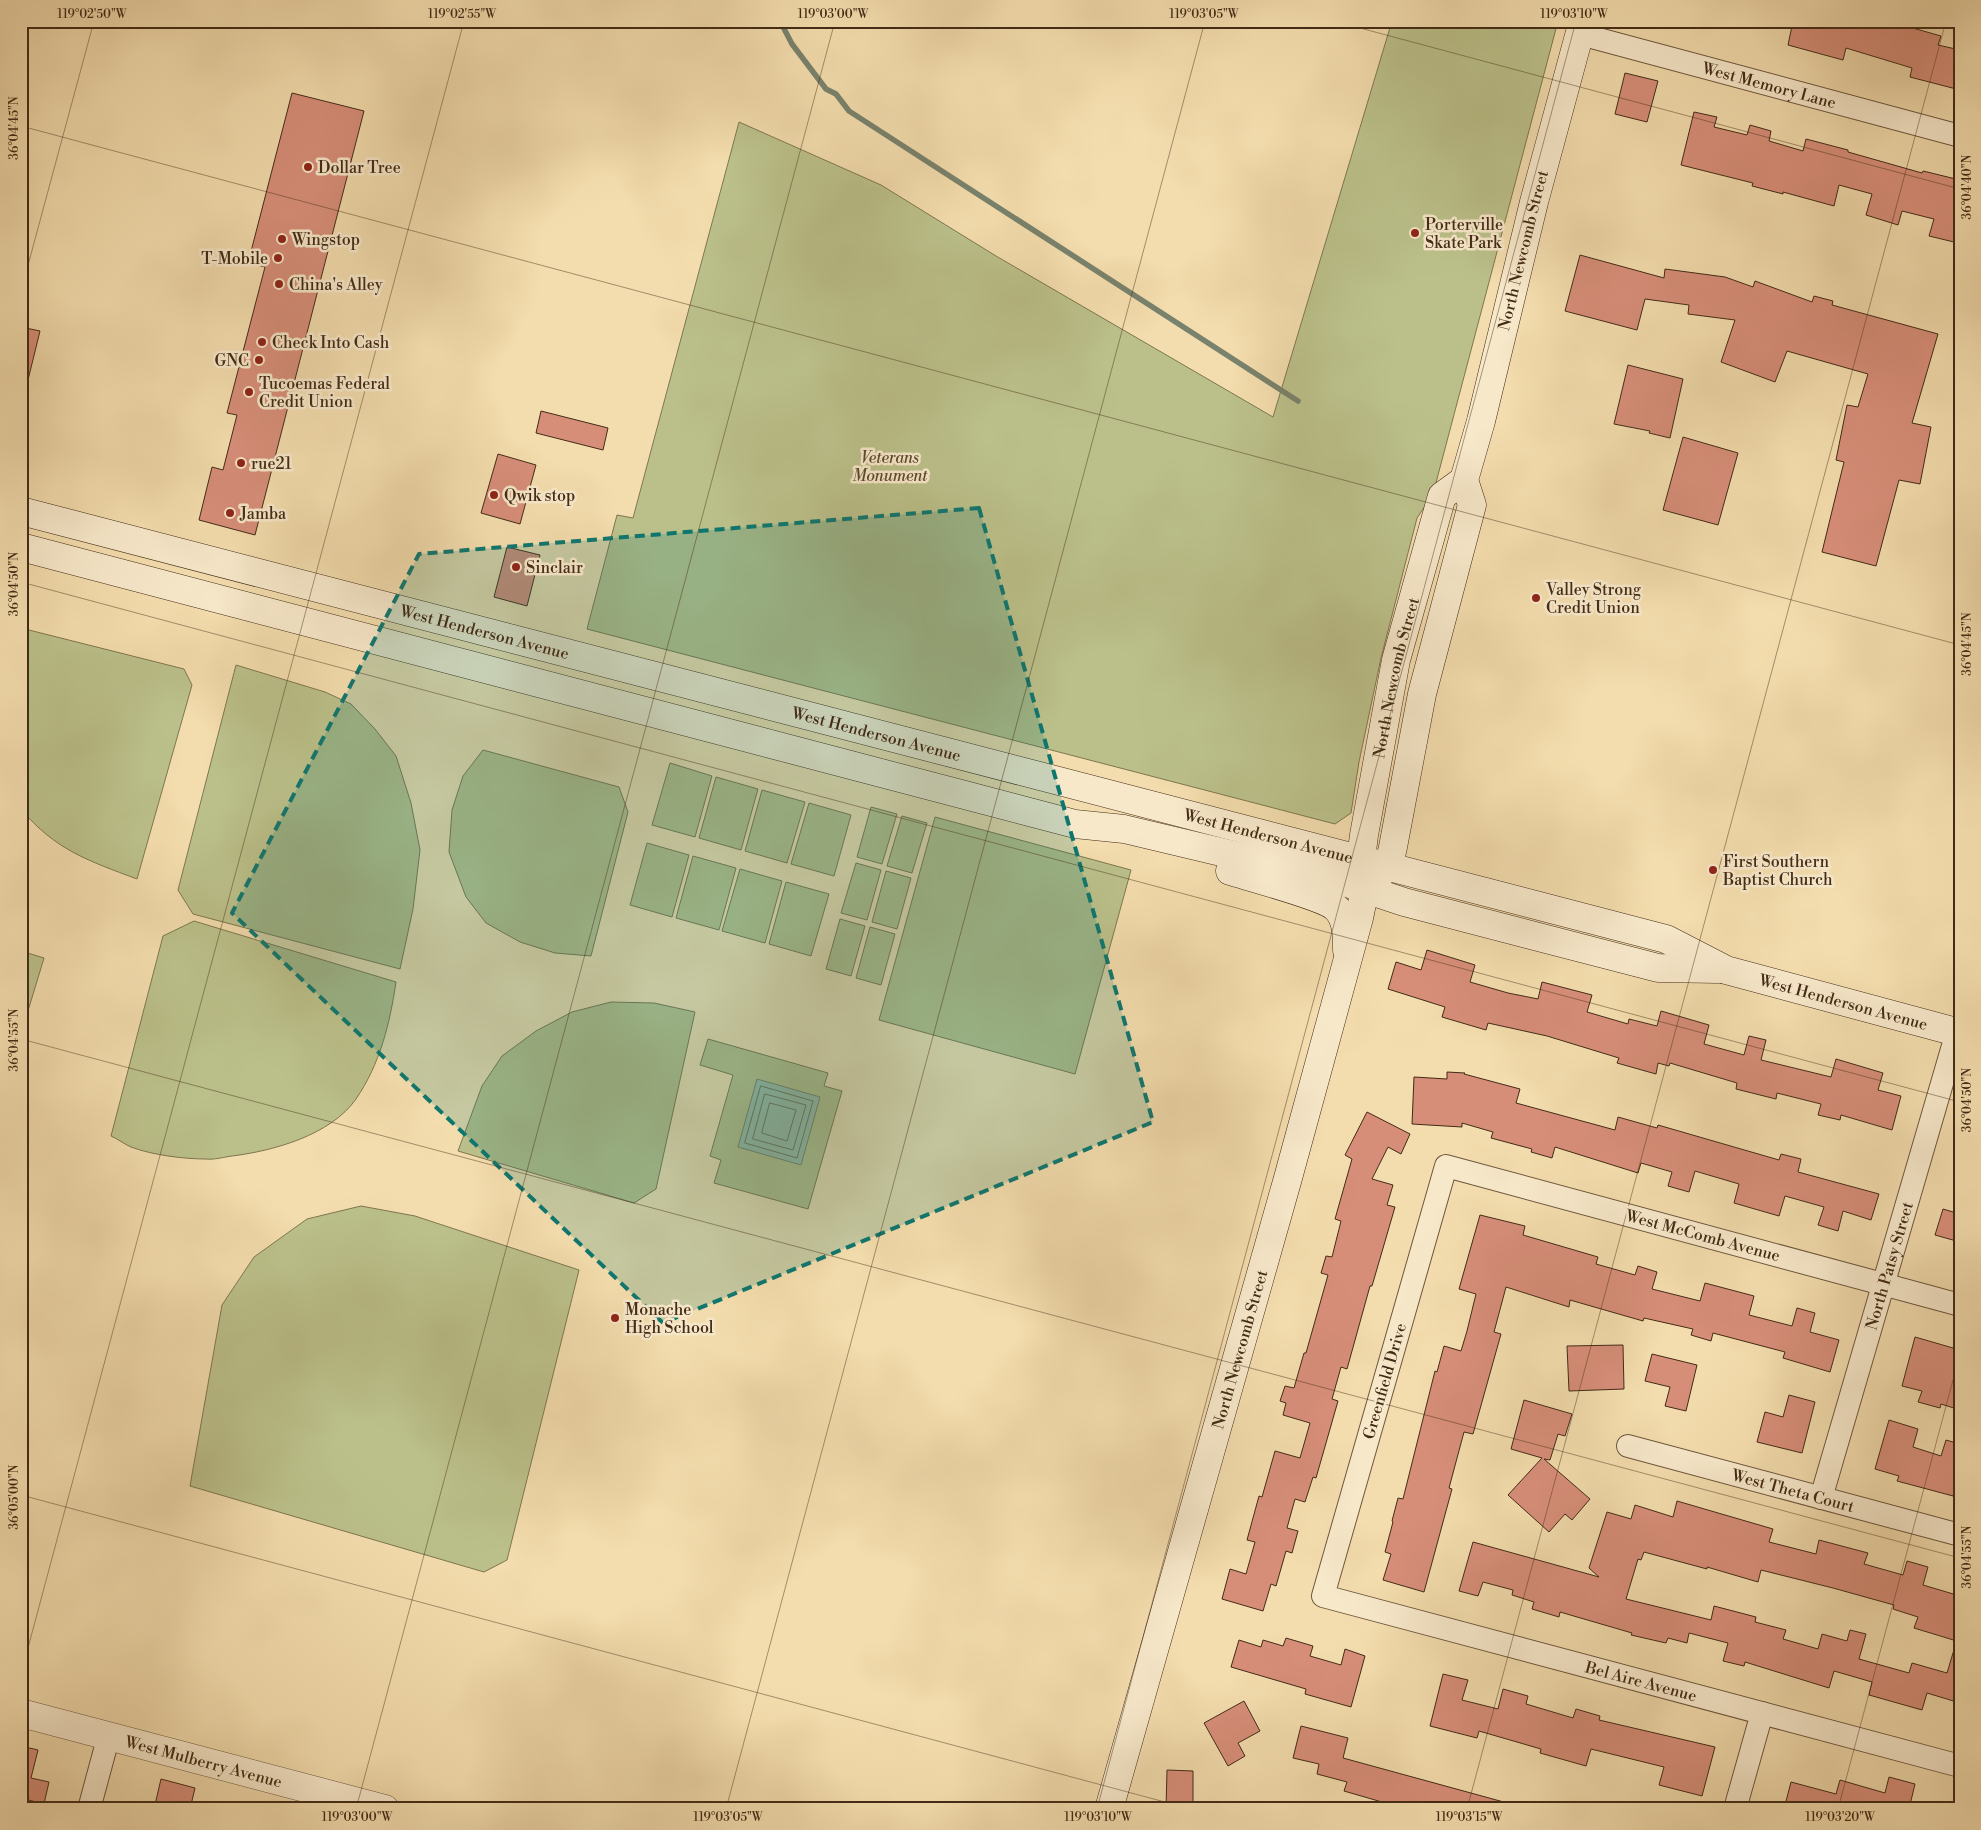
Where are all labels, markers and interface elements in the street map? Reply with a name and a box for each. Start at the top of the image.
text: 119°02'50"W [57,7,128,22]
text: 119°02'55"W [428,7,497,22]
text: 119°03'00"W [798,7,869,22]
text: 119°03'05"W [1169,7,1240,22]
text: 119°03'10"W [1540,7,1609,22]
street label: West Memory Lane [1699,58,1838,113]
text: 36°04'45"N [7,96,22,160]
text: 36°04'40"N [1960,155,1975,219]
place label: Dollar Tree [318,158,401,178]
marker: Dollar Tree [302,161,314,173]
street label: North Newcomb Street [1494,168,1553,333]
place label: Porterville Skate Park [1425,215,1503,253]
marker: Porterville Skate Park [1409,227,1421,239]
place label: Wingstop [291,230,360,250]
marker: Wingstop [276,233,288,245]
place label: T-Mobile [201,249,268,269]
marker: T-Mobile [272,252,284,264]
place label: China's Alley [289,275,383,295]
marker: China's Alley [273,278,285,290]
place label: Check Into Cash [272,333,390,353]
marker: Check Into Cash [256,336,268,348]
place label: GNC [215,351,249,371]
marker: GNC [253,354,265,366]
place label: Tucoemas Federal Credit Union [259,374,390,412]
marker: Tucoemas Federal Credit Union [243,386,255,398]
park label: Veterans Monument [852,448,928,486]
place label: rue21 [251,454,292,474]
marker: rue21 [235,457,247,469]
place label: Qwik stop [504,486,575,506]
marker: Qwik stop [488,489,500,501]
place label: Jamba [239,504,287,524]
marker: Jamba [224,507,236,519]
text: 36°04'50"N [7,552,22,616]
place label: Sinclair [526,558,583,578]
marker: Sinclair [510,561,522,573]
place label: Valley Strong Credit Union [1545,580,1642,618]
marker: Valley Strong Credit Union [1530,592,1542,604]
street label: North Newcomb Street [1369,595,1424,760]
street label: West Henderson Avenue [397,601,571,664]
text: 36°04'45"N [1960,612,1975,676]
street label: West Henderson Avenue [789,703,963,766]
street label: West Henderson Avenue [1181,805,1355,868]
place label: First Southern Baptist Church [1722,852,1833,890]
marker: First Southern Baptist Church [1707,864,1719,876]
street label: West Henderson Avenue [1756,970,1930,1035]
text: 36°04'55"N [7,1008,22,1071]
text: 36°04'50"N [1960,1068,1975,1132]
street label: North Patsy Street [1862,1199,1918,1332]
street label: West McComb Avenue [1622,1205,1782,1266]
street label: North Newcomb Street [1208,1267,1273,1431]
place label: Monache High School [625,1300,714,1338]
marker: Monache High School [609,1312,621,1324]
street label: Greenfield Drive [1359,1321,1411,1442]
text: 36°05'00"N [7,1464,22,1530]
street label: West Theta Court [1729,1465,1857,1517]
text: 36°04'55"N [1960,1525,1975,1588]
street label: Bel Aire Avenue [1582,1657,1699,1706]
street label: West Mulberry Avenue [122,1732,284,1792]
text: 119°03'00"W [322,1810,393,1825]
text: 119°03'05"W [693,1810,764,1825]
text: 119°03'10"W [1064,1810,1133,1825]
text: 119°03'15"W [1436,1810,1503,1825]
text: 119°03'20"W [1805,1810,1876,1825]

